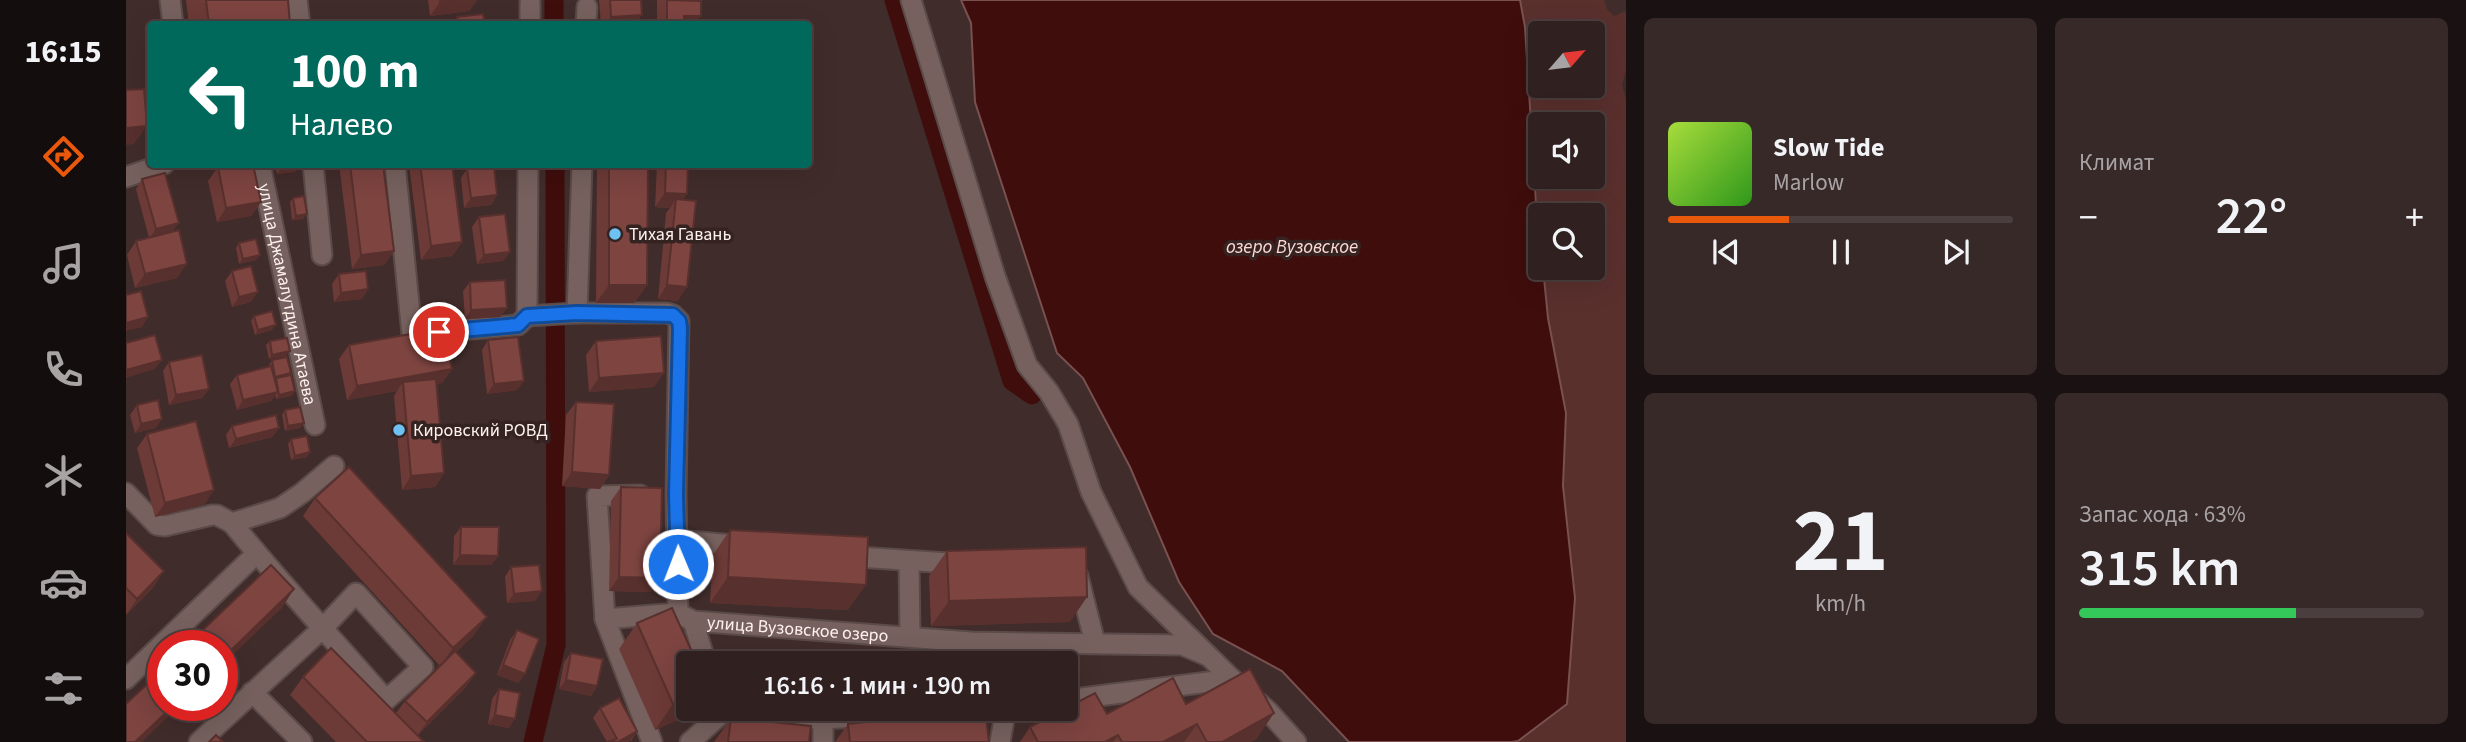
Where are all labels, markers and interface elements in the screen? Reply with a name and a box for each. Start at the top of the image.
north arrow [1528,21,1605,98]
map controls [1528,21,1605,280]
text: 16:15 [24,29,102,75]
text: 100 m [290,37,419,107]
icon: left [175,49,266,140]
text: Налево [290,102,393,148]
button: sound [1528,112,1605,189]
text: Slow Tide [1773,129,1884,166]
icon: directions [39,132,88,181]
text: Климат [2079,146,2154,179]
text: Marlow [1773,166,1844,199]
text: 22° [2216,180,2287,254]
street label: улица Джамалутдина Атаева [252,181,323,407]
text: − [2079,191,2098,245]
text: + [2405,191,2424,245]
button: search [1528,203,1605,280]
place label: Тихая Гавань [629,222,731,247]
marker: Тихая Гавань [607,226,623,242]
icon: previous [1707,233,1745,271]
icon: pause [1822,233,1860,271]
icon: next [1937,233,1975,271]
water label: озеро Вузовское [1226,234,1358,261]
icon: music [39,239,88,288]
pin [409,302,469,362]
icon: arrive [420,313,458,351]
icon: phone [39,345,88,394]
place label: Кировский РОВД [413,418,548,443]
marker: Кировский РОВД [391,422,407,438]
icon: climate [39,451,88,500]
text: 21 [1792,477,1889,606]
text: Запас хода · 63% [2079,498,2246,531]
position arrow [641,527,715,601]
text: 315 km [2079,532,2240,606]
icon: car [39,558,88,607]
text: km/h [1815,587,1866,620]
street label: улица Вузовское озеро [706,610,889,648]
speed limit sign: 30 [147,630,238,721]
icon: filters [39,664,88,713]
text: 16:16 · 1 мин · 190 m [763,667,991,704]

